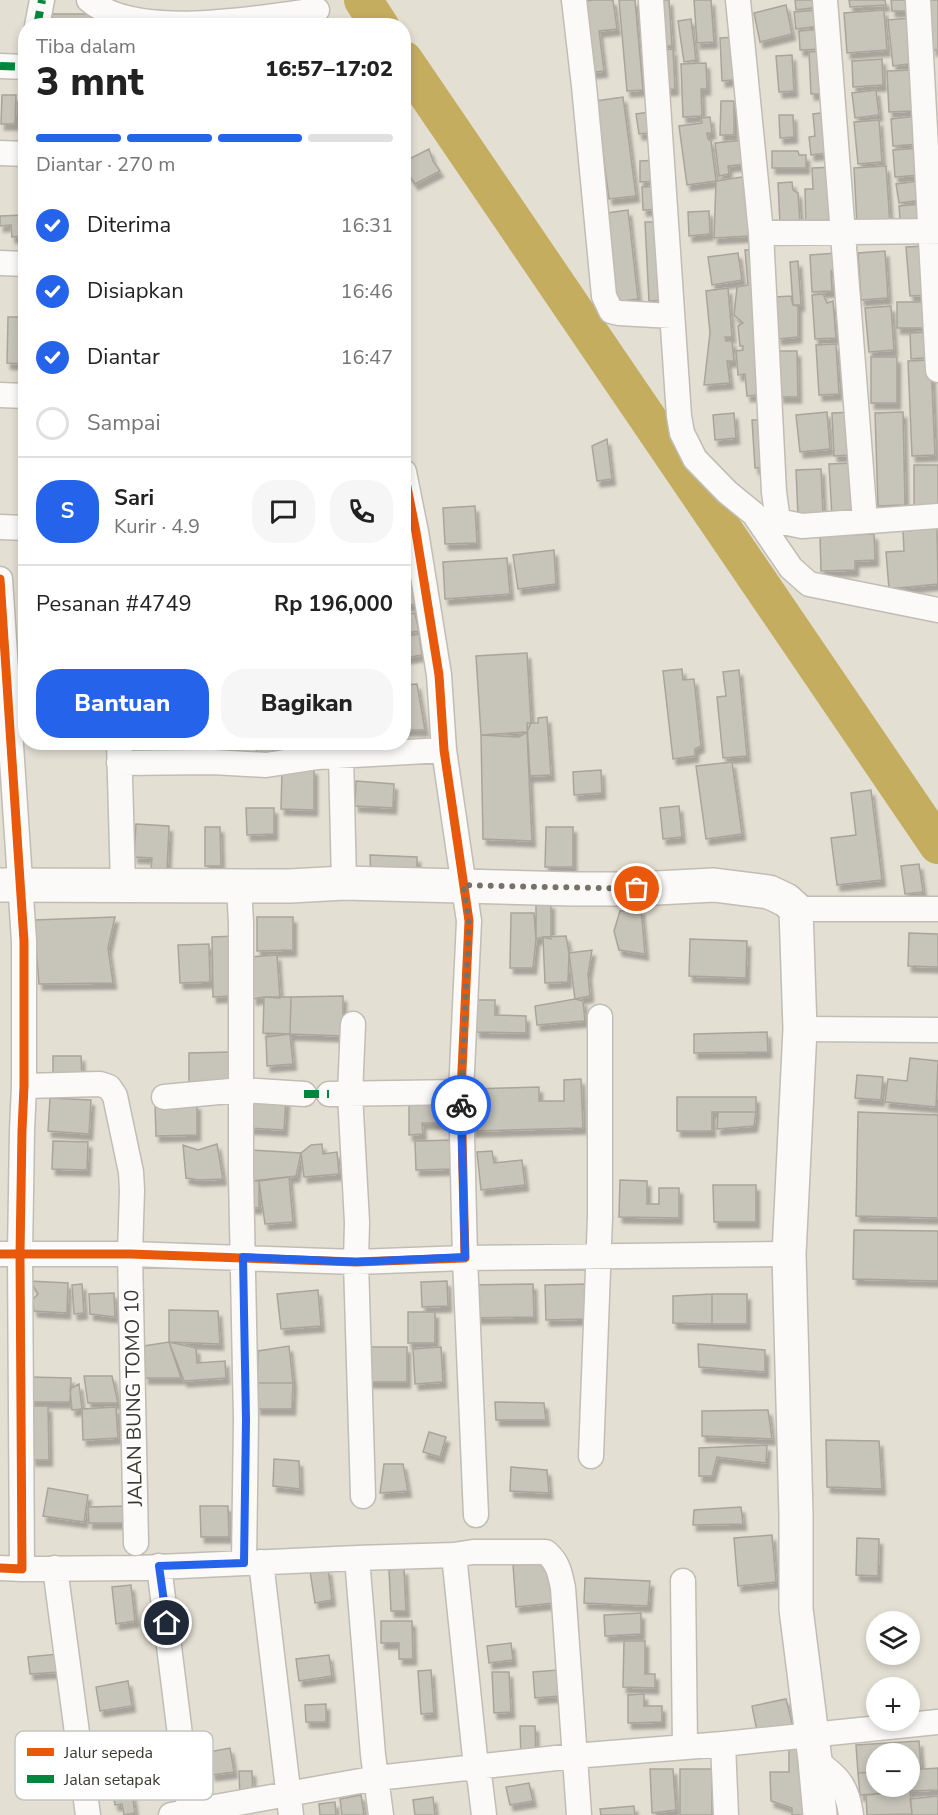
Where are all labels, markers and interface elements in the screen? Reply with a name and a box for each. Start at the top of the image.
text: Tiba dalam [36,33,136,60]
text: 16:57–17:02 [265,54,393,84]
text: 3 mnt [36,56,144,109]
text: Diantar · 270 m [36,151,175,178]
icon: check [36,209,69,242]
text: Diterima [87,210,171,240]
text: 16:31 [340,212,393,239]
icon: check [36,275,69,308]
text: Disiapkan [87,276,184,306]
text: 16:46 [340,278,393,305]
icon: check [36,341,69,374]
text: Diantar [87,342,160,372]
text: 16:47 [340,344,393,371]
text: Sampai [87,408,161,438]
button: chat [252,480,315,543]
button: phone [330,480,393,543]
text: Sari [114,483,154,513]
text: S [61,496,74,526]
text: Kurir · 4.9 [114,513,200,540]
text: Pesanan #4749 [36,589,192,619]
text: Rp 196,000 [274,589,393,619]
button: Bantuan [36,669,209,738]
button: Bagikan [221,669,393,738]
pin [611,863,662,914]
icon: bag [620,872,653,905]
courier [431,1075,491,1135]
icon: bike [445,1089,478,1122]
street label: JALAN BUNG TOMO 10 [118,1289,149,1508]
pin [141,1597,192,1648]
icon: home [150,1606,183,1639]
map controls [866,1611,920,1797]
button: layers [866,1611,920,1665]
button: + [866,1677,920,1731]
legend [15,1731,213,1800]
text: Jalur sepeda [63,1742,153,1764]
button: − [866,1743,920,1797]
text: Jalan setapak [63,1769,161,1791]

